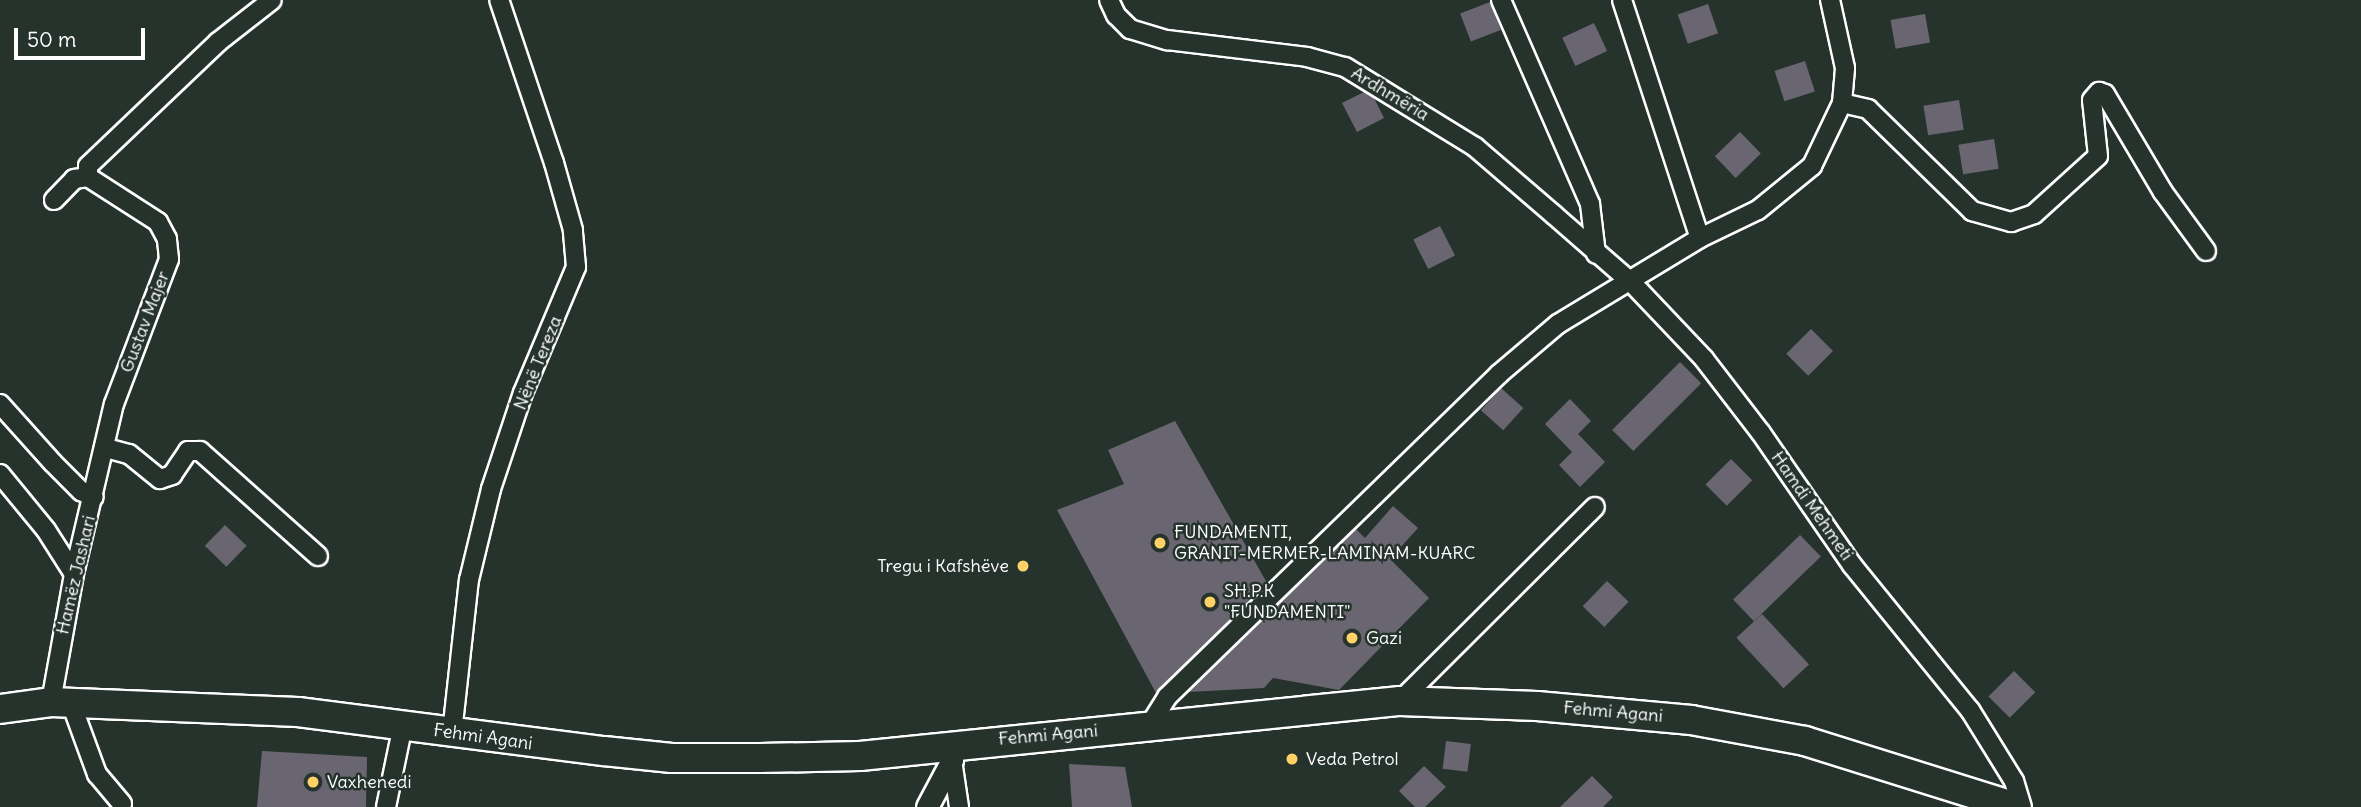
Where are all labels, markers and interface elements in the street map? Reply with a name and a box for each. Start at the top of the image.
scale bar [18,14,149,58]
text: 50 m [27,26,76,53]
street label: Ardhmëria [1347,62,1433,126]
street label: Gustav Majer [116,268,174,376]
street label: Nënë Tereza [509,313,567,413]
street label: Hamdi Mehmeti [1766,447,1858,565]
street label: Hamëz Jashari [52,514,100,636]
place label: FUNDAMENTI, GRANIT-MERMER-LAMINAM-KUARC [1174,522,1475,564]
marker: FUNDAMENTI, GRANIT-MERMER-LAMINAM-KUARC [1152,535,1168,551]
place label: Tregu i Kafshëve [877,555,1009,577]
marker: Tregu i Kafshëve [1015,558,1031,574]
place label: SH.P.K "FUNDAMENTI" [1224,581,1350,624]
marker: SH.P.K "FUNDAMENTI" [1202,594,1218,610]
place label: Gazi [1366,627,1402,649]
marker: Gazi [1344,630,1360,646]
street label: Fehmi Agani [1562,697,1664,727]
street label: Fehmi Agani [432,719,534,755]
street label: Fehmi Agani [997,720,1099,750]
place label: Veda Petrol [1306,748,1399,770]
marker: Veda Petrol [1284,751,1300,767]
place label: Vaxhenedi [327,771,411,793]
marker: Vaxhenedi [305,774,321,790]

